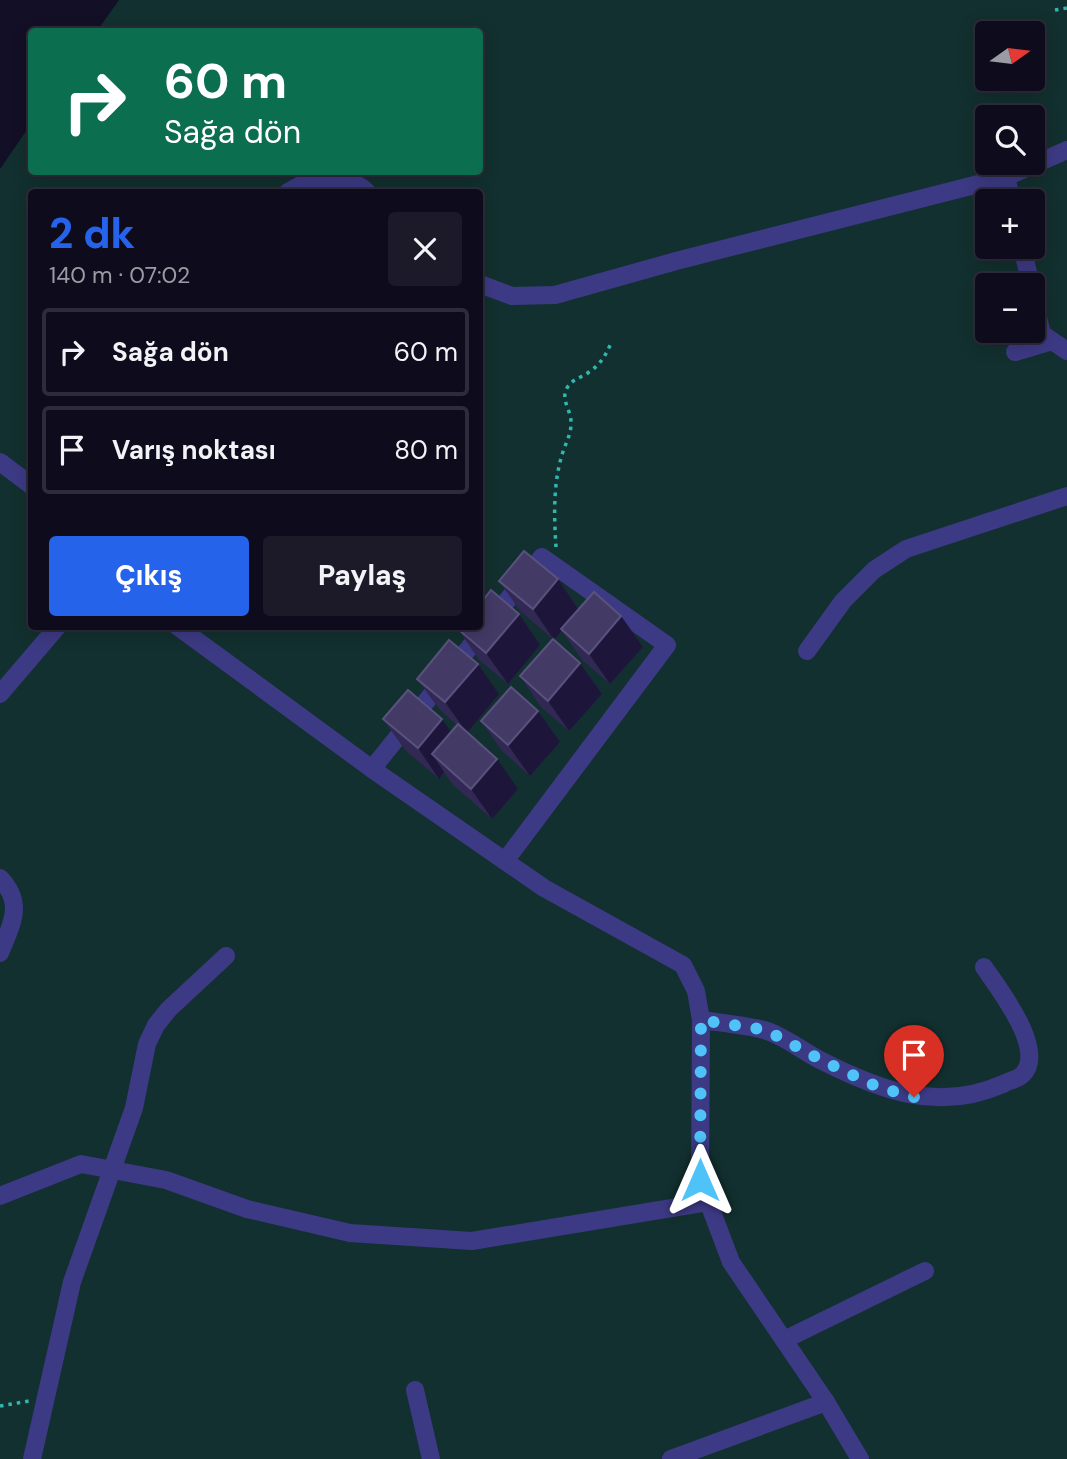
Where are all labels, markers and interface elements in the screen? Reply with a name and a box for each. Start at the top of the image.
north arrow [975,21,1045,91]
map controls [975,21,1045,343]
text: 60 m [164,49,287,113]
icon: right [49,56,140,147]
button: search [975,105,1045,175]
text: Sağa dön [164,111,301,153]
button: + [975,189,1045,259]
text: 2 dk [49,206,135,261]
button: close [388,212,462,286]
text: 140 m · 07:02 [49,260,190,290]
button: − [975,273,1045,343]
icon: right [53,333,91,371]
text: Sağa dön [112,335,229,369]
text: 60 m [394,335,458,369]
icon: arrive [53,431,91,469]
text: Varış noktası [112,433,276,467]
text: 80 m [394,433,458,467]
button: Çıkış [49,536,249,616]
button: Paylaş [263,536,462,616]
pin [884,1025,944,1097]
icon: arrive [895,1036,933,1074]
position arrow [663,1143,737,1217]

